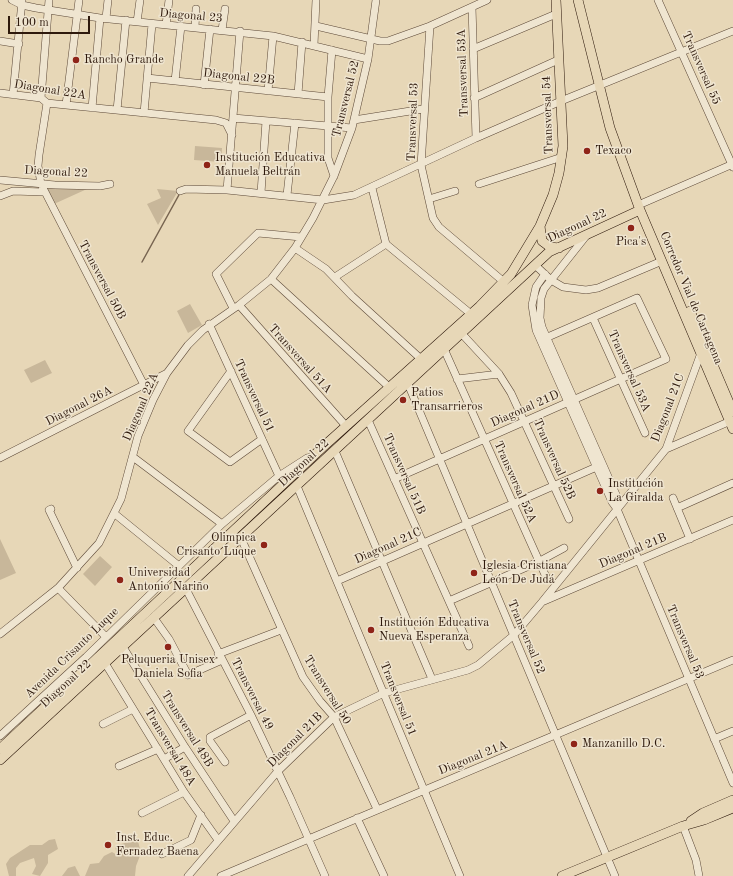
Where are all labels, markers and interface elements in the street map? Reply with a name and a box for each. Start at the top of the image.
street label: Diagonal 23 [159,6,223,26]
scale bar [10,8,92,34]
text: 100 m [15,17,49,29]
street label: Transversal 53A [454,29,472,117]
street label: Transversal 55 [678,29,724,107]
place label: Rancho Grande [84,53,164,67]
marker: Rancho Grande [71,55,81,65]
street label: Transversal 52 [329,59,363,139]
street label: Diagonal 22B [202,66,276,88]
street label: Transversal 54 [539,75,557,155]
street label: Diagonal 22A [13,77,87,103]
street label: Transversal 53 [404,82,422,162]
place label: Texaco [595,144,632,158]
marker: Texaco [582,146,592,156]
place label: Institución Educativa Manuela Beltrán [215,151,325,179]
marker: Institución Educativa Manuela Beltrán [202,160,212,170]
street label: Diagonal 22 [24,163,88,181]
street label: Diagonal 22 [545,206,609,246]
marker: Pica's [626,223,636,233]
street label: Corredor Vial de Cartagena [656,229,726,367]
place label: Pica's [616,235,646,249]
street label: Transversal 50B [75,238,129,322]
street label: Transversal 51A [265,321,335,397]
street label: Transversal 53A [604,328,654,414]
street label: Transversal 51 [231,357,277,435]
street label: Diagonal 22A [120,371,162,443]
street label: Diagonal 21C [648,372,688,444]
street label: Diagonal 26A [43,383,115,429]
place label: Patios Transarrieros [411,386,483,414]
street label: Diagonal 21D [489,388,561,430]
marker: Patios Transarrieros [398,395,408,405]
street label: Transversal 52B [530,416,578,502]
street label: Transversal 51B [380,431,428,517]
street label: Diagonal 22 [276,436,332,490]
street label: Transversal 52A [490,439,540,525]
place label: Institución La Giralda [608,477,663,505]
marker: Institución La Giralda [595,486,605,496]
street label: Diagonal 21C [352,525,424,567]
street label: Diagonal 21B [597,530,669,572]
place label: Olimpica Crisanto Luque [176,531,256,559]
marker: Olimpica Crisanto Luque [259,540,269,550]
place label: Iglesia Cristiana León De Judá [482,559,567,587]
place label: Universidad Antonio Nariño [128,566,209,594]
marker: Iglesia Cristiana León De Judá [469,568,479,578]
marker: Universidad Antonio Nariño [115,575,125,585]
street label: Transversal 52 [504,598,548,676]
street label: Transversal 53 [663,603,707,681]
street label: Avenida Crisanto Luque [22,605,122,701]
place label: Institución Educativa Nueva Esperanza [379,616,489,644]
marker: Institución Educativa Nueva Esperanza [366,625,376,635]
marker: Peluqueria Unisex Daniela Sofia [163,642,173,652]
place label: Peluqueria Unisex Daniela Sofia [121,653,215,681]
street label: Transversal 50 [300,653,354,727]
street label: Transversal 49 [228,656,276,732]
street label: Diagonal 22 [38,657,94,711]
street label: Transversal 51 [377,660,419,738]
street label: Transversal 48B [158,688,216,770]
street label: Transversal 48A [141,706,199,788]
street label: Diagonal 21B [264,709,326,771]
place label: Manzanillo D.C. [582,737,665,751]
street label: Diagonal 21A [436,738,510,778]
marker: Manzanillo D.C. [569,739,579,749]
place label: Inst. Educ. Fernadez Baena [116,831,199,859]
marker: Inst. Educ. Fernadez Baena [103,840,113,850]

